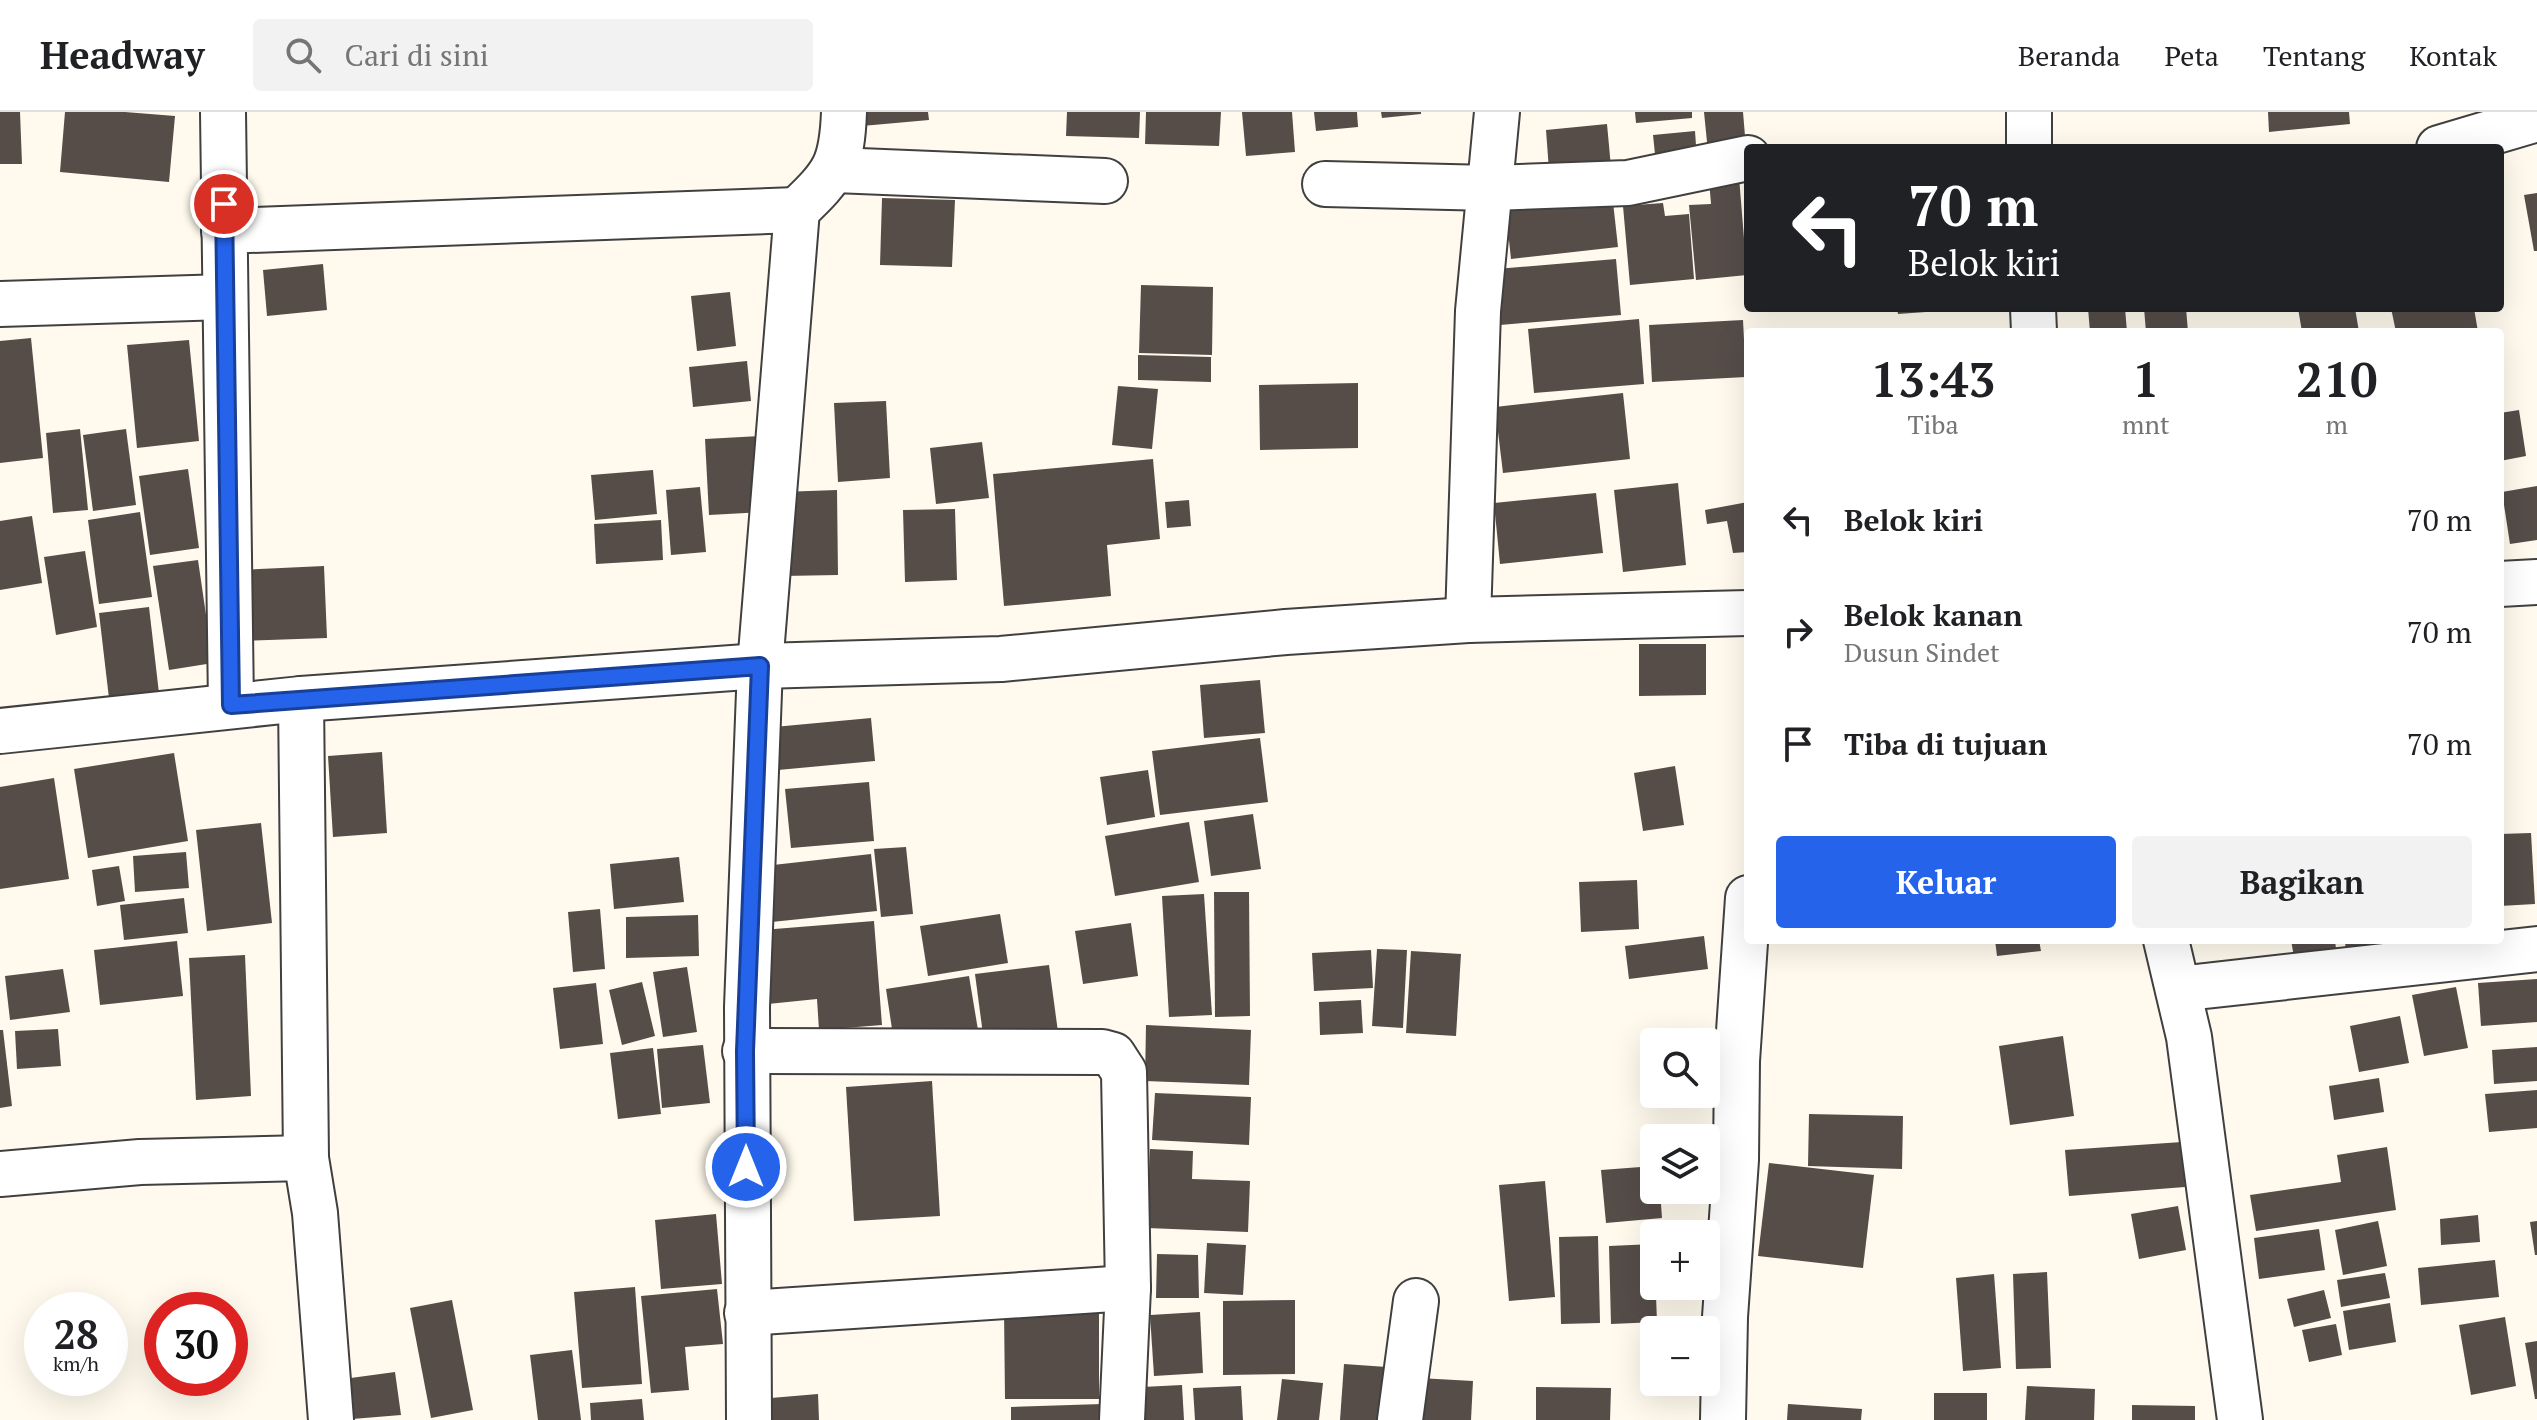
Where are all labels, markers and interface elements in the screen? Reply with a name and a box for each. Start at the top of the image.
search box [253,19,813,91]
text: Headway [40,30,205,80]
icon: search [281,33,325,77]
text: Cari di sini [345,35,489,75]
text: Beranda [2018,37,2121,74]
text: Peta [2165,37,2219,74]
text: Tentang [2263,37,2365,74]
text: Kontak [2409,37,2497,74]
text: 70 m [1908,168,2038,242]
pin [190,170,258,238]
icon: left [1776,176,1880,280]
icon: arrive [202,182,246,226]
text: Belok kiri [1908,239,2060,286]
text: 13:43 [1871,347,1995,411]
text: 1 [2132,347,2159,411]
text: 210 [2296,347,2377,411]
text: Tiba [1907,407,1959,441]
text: mnt [2122,407,2170,441]
text: m [2326,407,2348,441]
icon: left [1776,498,1820,542]
text: Belok kiri [1844,500,1983,540]
text: 70 m [2407,500,2472,540]
text: Belok kanan [1844,595,2023,635]
icon: right [1776,610,1820,654]
text: 70 m [2407,612,2472,652]
text: Dusun Sindet [1844,635,2000,669]
icon: arrive [1776,722,1820,766]
text: Tiba di tujuan [1844,724,2047,764]
text: 70 m [2407,724,2472,764]
button: Keluar [1776,836,2116,928]
button: Bagikan [2132,836,2472,928]
map controls [1640,1028,1720,1396]
button: search [1640,1028,1720,1108]
button: layers [1640,1124,1720,1204]
position arrow [704,1125,788,1209]
button: + [1640,1220,1720,1300]
speed limit sign: 30 [144,1292,248,1396]
text: 28 [53,1307,99,1360]
button: − [1640,1316,1720,1396]
text: km/h [53,1350,99,1377]

